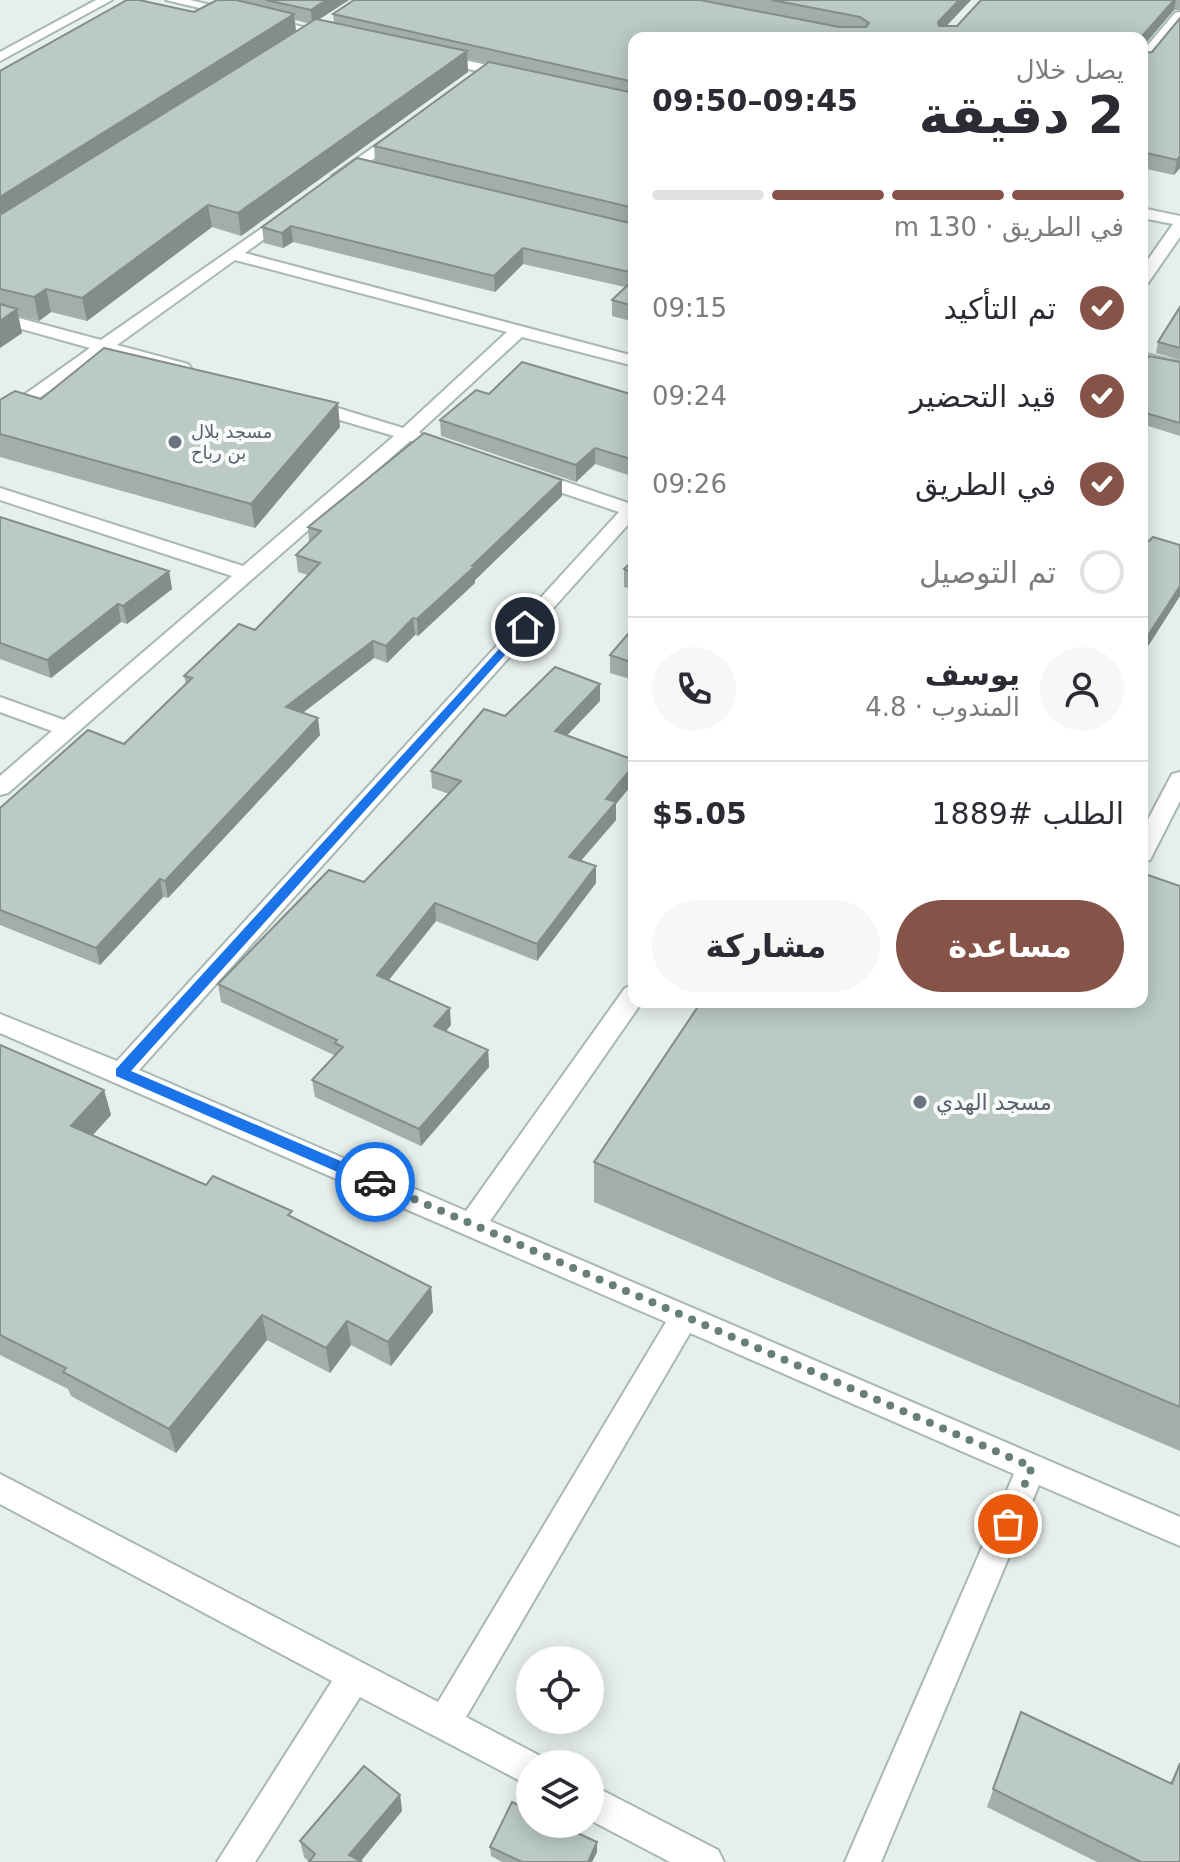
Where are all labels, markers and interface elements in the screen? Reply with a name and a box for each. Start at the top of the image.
text: يصل خلال [1016,55,1124,85]
text: 09:45–09:50 [652,83,858,118]
text: 2 دقيقة [919,85,1124,145]
text: في الطريق · 130 m [894,212,1124,242]
icon: check [1080,286,1124,330]
text: تم التأكيد [943,291,1056,326]
text: 09:15 [652,293,727,323]
icon: check [1080,374,1124,418]
text: قيد التحضير [910,379,1056,414]
text: 09:24 [652,381,727,411]
place label: مسجد بلال بن رباح [191,421,272,464]
marker: مسجد بلال بن رباح [166,433,184,451]
icon: check [1080,462,1124,506]
text: في الطريق [915,467,1056,502]
text: 09:26 [652,469,727,499]
text: تم التوصيل [919,555,1056,590]
pin [491,593,559,661]
icon: home [503,605,547,649]
button: phone [652,647,736,731]
button: person [1040,647,1124,731]
text: يوسف [925,657,1020,692]
text: المندوب · 4.8 [865,692,1020,722]
text: $5.05 [652,796,747,831]
text: الطلب #1889 [931,796,1124,831]
button: مشاركة [652,900,880,992]
button: مساعدة [896,900,1124,992]
place label: مسجد الهدي [936,1090,1052,1115]
marker: مسجد الهدي [911,1093,929,1111]
courier [335,1142,415,1222]
icon: car [353,1160,397,1204]
pin [974,1490,1042,1558]
icon: bag [986,1502,1030,1546]
map controls [516,1646,604,1838]
button: locate [516,1646,604,1734]
button: layers [516,1750,604,1838]

